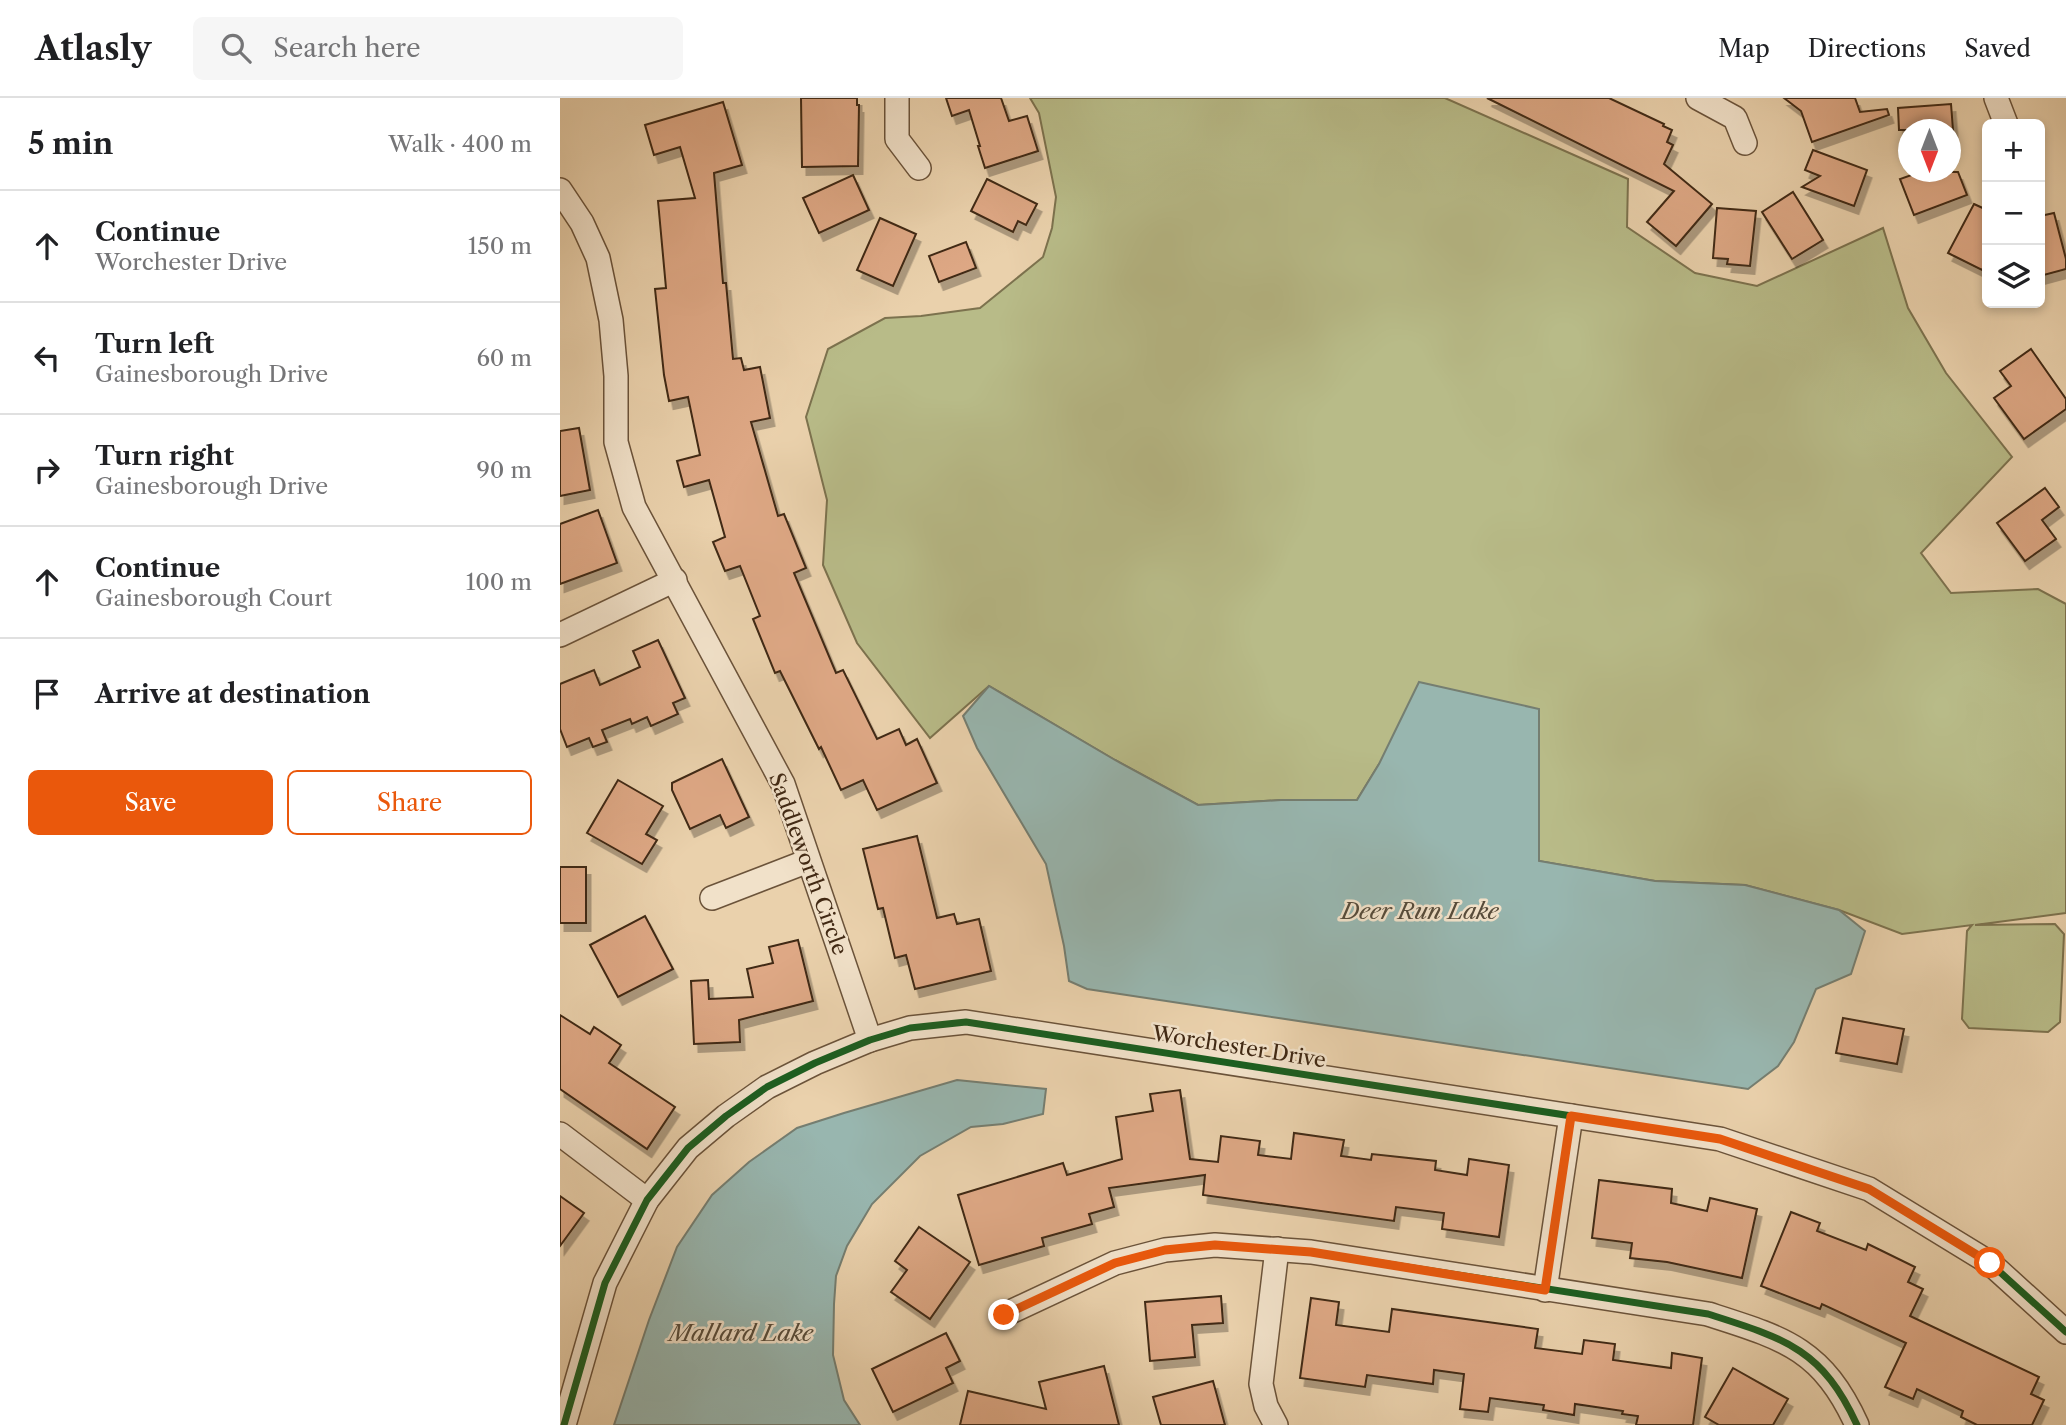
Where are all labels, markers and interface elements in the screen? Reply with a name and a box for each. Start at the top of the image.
search box [193,17,683,80]
text: Atlasly [35,28,151,69]
icon: search [217,29,255,67]
text: Search here [273,32,420,64]
text: Map [1718,34,1770,63]
text: Directions [1808,34,1926,63]
text: Saved [1964,34,2031,63]
north arrow [1898,119,1961,182]
map controls [1982,119,2045,308]
button: + [1982,119,2045,182]
text: 5 min [28,125,113,162]
text: Walk · 400 m [388,130,532,158]
button: − [1982,182,2045,245]
text: Continue [95,216,220,248]
icon: ahead [28,227,66,265]
text: 150 m [468,232,532,260]
button: layers [1982,245,2045,308]
text: Worchester Drive [95,248,287,276]
text: Turn left [95,328,214,360]
icon: left [28,339,66,377]
text: 60 m [476,344,532,372]
text: Gainesborough Drive [95,360,328,388]
text: Turn right [95,440,234,472]
icon: right [28,451,66,489]
text: 90 m [476,456,532,484]
text: Gainesborough Drive [95,472,328,500]
text: Continue [95,552,220,584]
icon: ahead [28,563,66,601]
text: 100 m [466,568,532,596]
text: Gainesborough Court [95,584,332,612]
icon: arrive [28,675,66,713]
text: Arrive at destination [95,678,370,710]
street label: Saddleworth Circle [764,769,853,958]
button: Save [28,770,273,835]
button: Share [287,770,532,835]
water label: Deer Run Lake [1339,897,1500,925]
street label: Worchester Drive [1150,1020,1328,1073]
route start [1974,1247,2005,1278]
route end [988,1299,1019,1330]
water label: Mallard Lake [666,1319,814,1347]

